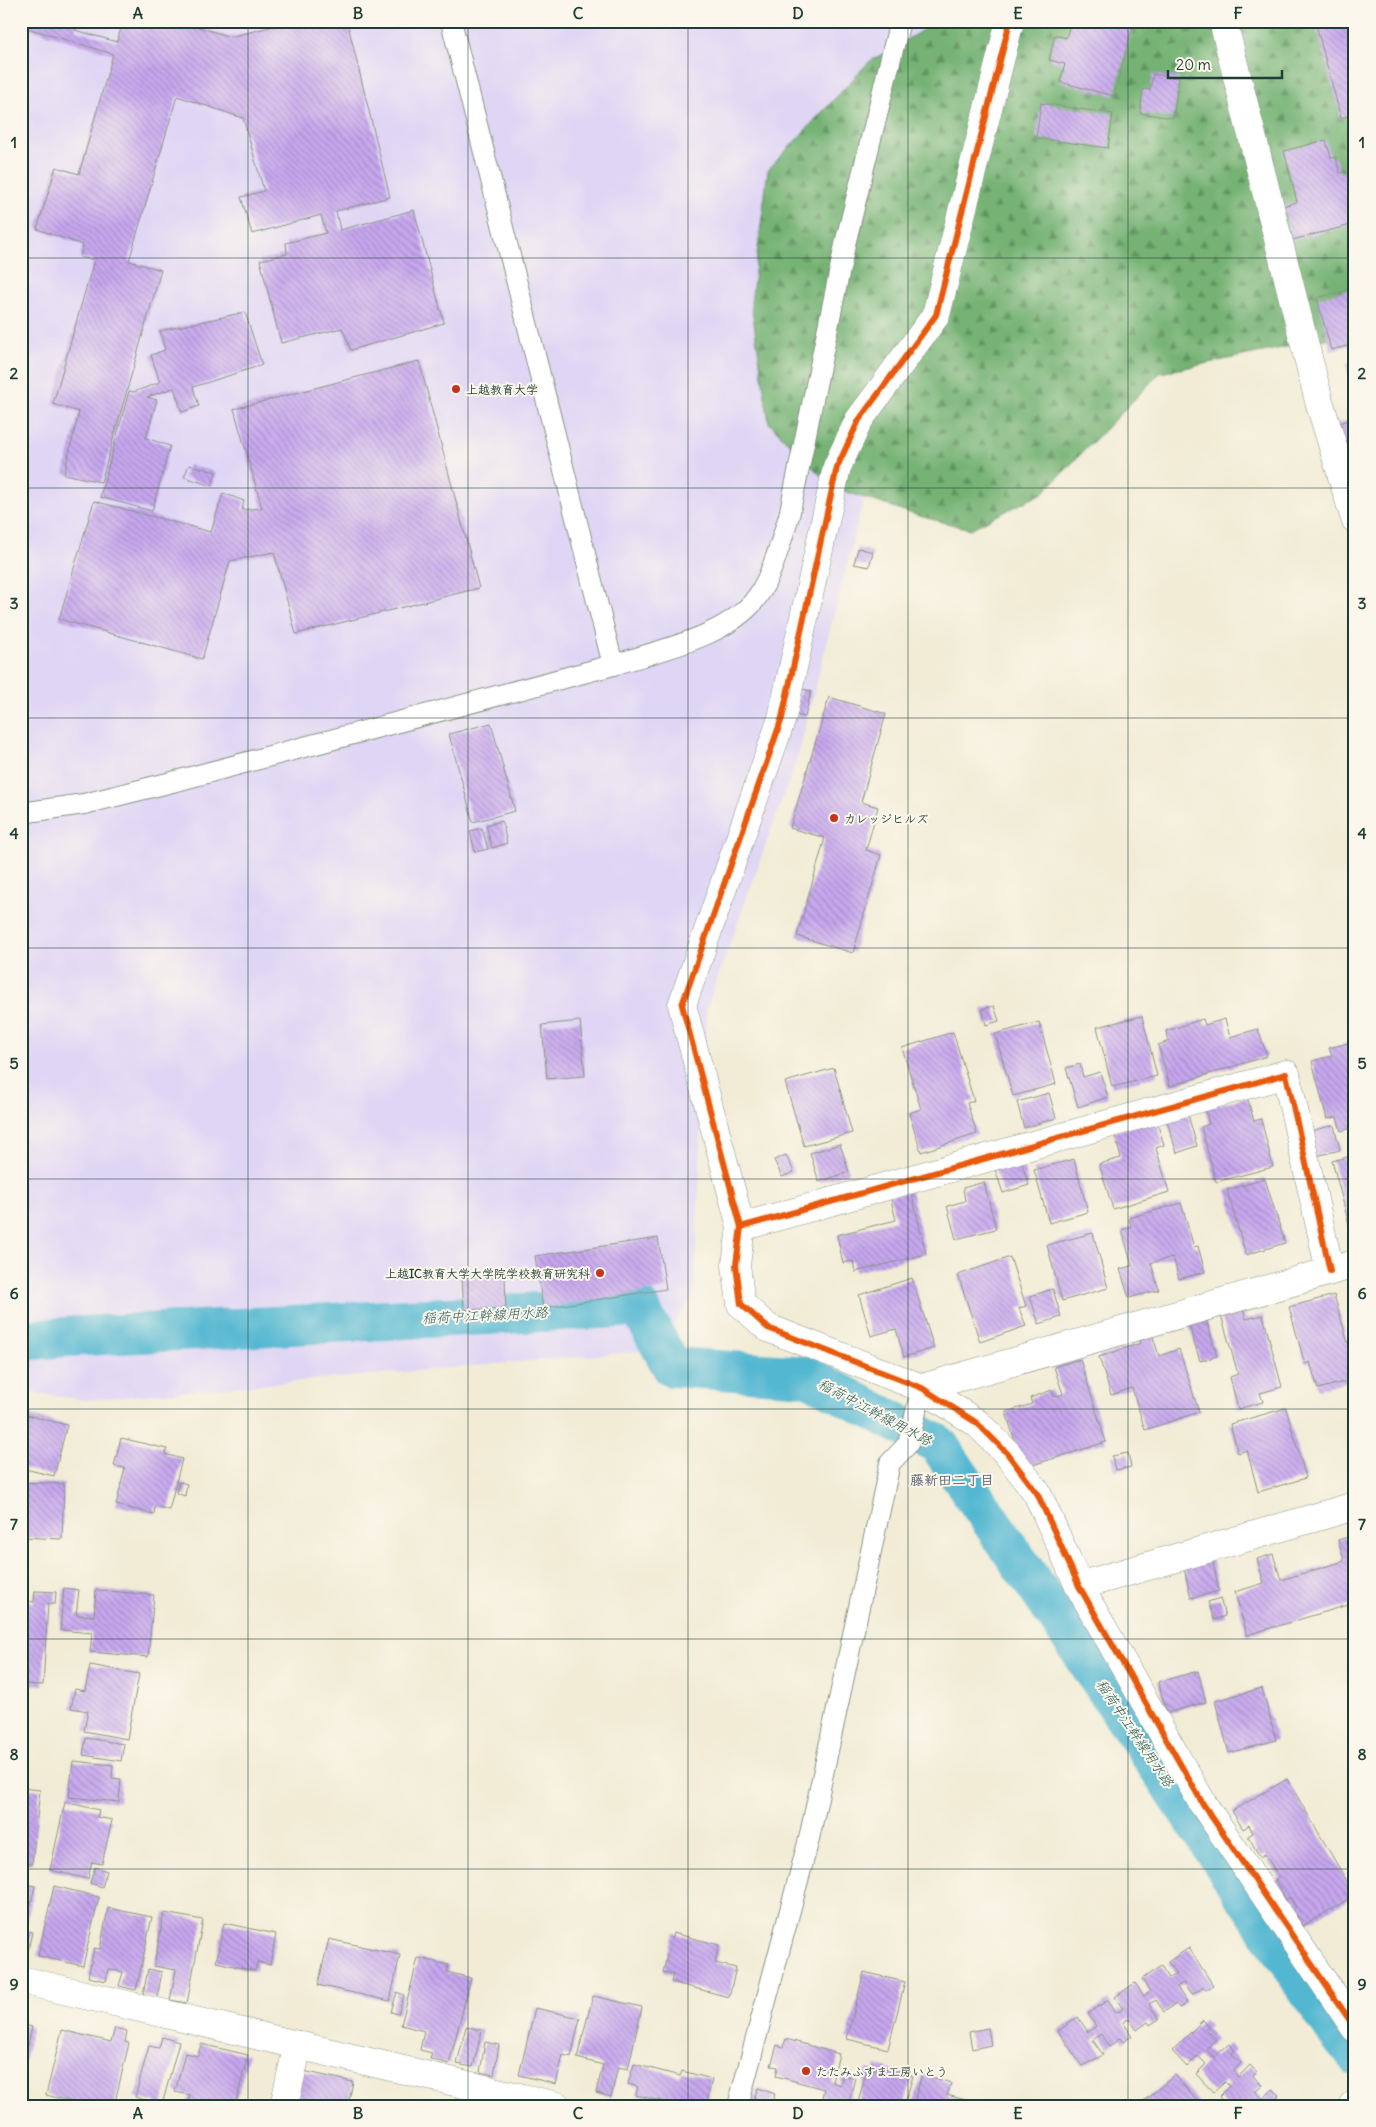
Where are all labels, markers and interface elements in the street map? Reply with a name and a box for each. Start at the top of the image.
text: A [133,3,143,23]
text: B [353,3,364,23]
text: C [573,3,584,23]
text: D [792,3,804,23]
text: E [1013,3,1023,23]
text: F [1233,3,1243,23]
scale bar [1168,48,1282,80]
text: 20 m [1176,55,1211,74]
text: 1 [11,132,17,152]
text: 1 [1359,132,1365,152]
text: 2 [10,363,19,383]
text: 2 [1358,363,1367,383]
place label: 上越教育大学 [466,382,538,397]
marker: 上越教育大学 [450,383,462,395]
text: 3 [9,593,19,613]
text: 3 [1357,593,1367,613]
place label: カレッジヒルズ [844,811,928,826]
marker: カレッジヒルズ [828,812,840,824]
text: 4 [9,823,19,843]
text: 4 [1357,823,1367,843]
text: 5 [9,1053,19,1073]
text: 5 [1357,1053,1367,1073]
place label: 上越IC教育大学大学院学校教育研究科 [385,1266,590,1281]
marker: 上越IC教育大学大学院学校教育研究科 [594,1267,606,1279]
text: 6 [9,1283,19,1303]
text: 6 [1357,1283,1367,1303]
water label: 稲荷中江幹線用水路 [422,1303,549,1327]
water label: 稲荷中江幹線用水路 [815,1374,936,1450]
district label: 藤新田二丁目 [910,1471,994,1489]
text: 7 [10,1514,18,1534]
text: 7 [1358,1514,1366,1534]
water label: 稲荷中江幹線用水路 [1092,1676,1178,1791]
text: 8 [9,1744,19,1764]
text: 8 [1357,1744,1367,1764]
text: 9 [9,1974,19,1994]
text: 9 [1357,1974,1367,1994]
place label: たたみふすま工房いとう [816,2064,948,2079]
marker: たたみふすま工房いとう [800,2065,812,2077]
text: A [133,2103,143,2123]
text: B [353,2103,364,2123]
text: C [573,2103,584,2123]
text: D [792,2103,804,2123]
text: E [1013,2103,1023,2123]
text: F [1233,2103,1243,2123]

